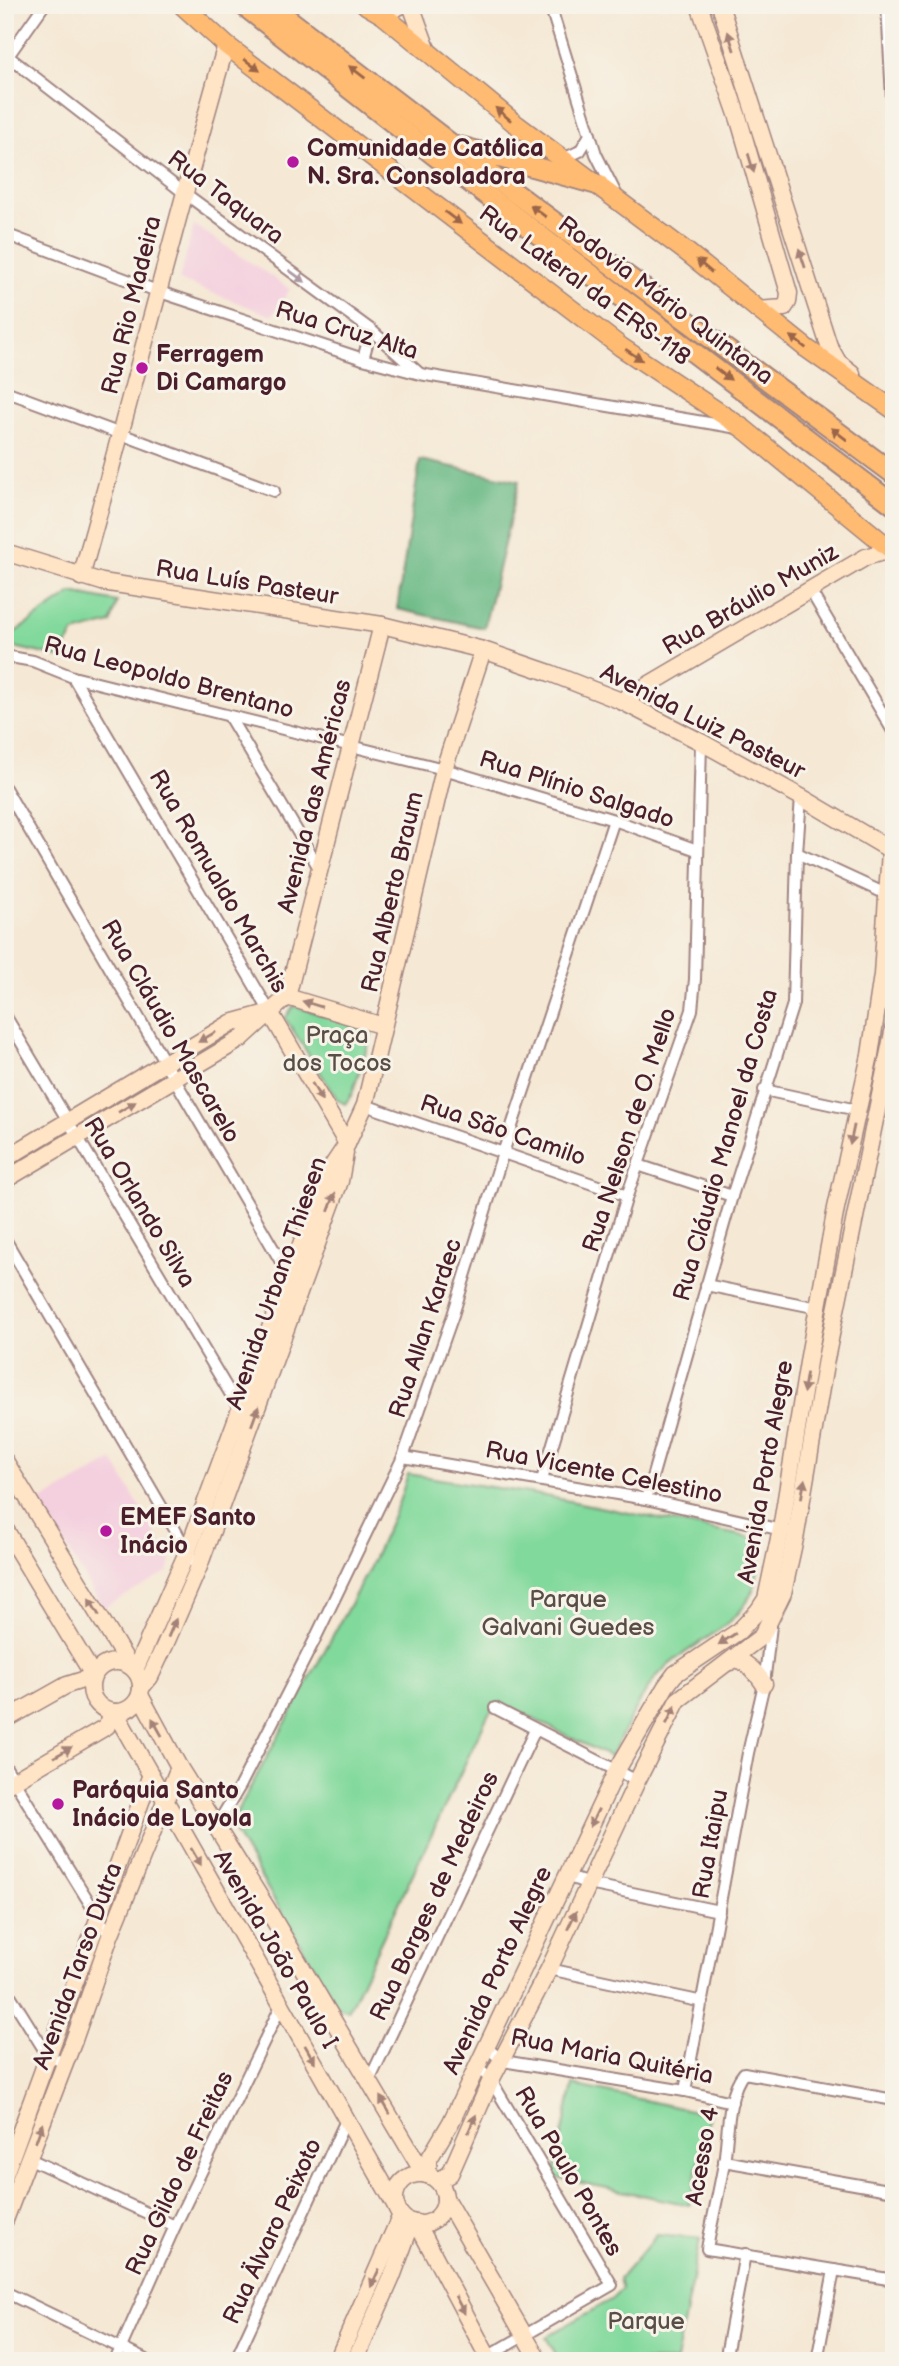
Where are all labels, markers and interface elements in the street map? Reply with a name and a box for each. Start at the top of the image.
one-way arrow [726,31,736,52]
one-way arrow [243,58,261,73]
one-way arrow [349,65,367,80]
one-way arrow [495,107,512,122]
place label: Comunidade Católica N. Sra. Consoladora [307,134,544,191]
street label: Rua Taquara [162,144,290,251]
one-way arrow [747,153,757,174]
marker: Comunidade Católica N. Sra. Consoladora [285,154,301,170]
street label: Rua Lateral da ERS-118 [473,199,696,372]
one-way arrow [529,204,547,218]
street label: Rodovia Mário Quintana [552,210,779,391]
one-way arrow [443,211,461,226]
street label: Rua Rio Madeira [95,213,168,397]
one-way arrow [796,247,807,268]
one-way arrow [695,259,713,274]
one-way arrow [288,269,306,283]
street label: Rua Cruz Alta [272,295,422,366]
one-way arrow [789,336,807,350]
place label: Ferragem Di Camargo [156,340,286,397]
one-way arrow [624,349,644,362]
marker: Ferragem Di Camargo [134,360,150,376]
one-way arrow [713,367,731,382]
one-way arrow [830,427,848,441]
street label: Rua Bráulio Muniz [657,537,844,661]
street label: Rua Luís Pasteur [154,554,340,611]
street label: Rua Leopoldo Brentano [41,630,297,725]
street label: Avenida Luiz Pasteur [596,657,810,786]
street label: Avenida das Américas [271,676,358,916]
street label: Rua Plínio Salgado [476,744,678,835]
street label: Rua Romualdo Marchis [143,764,294,998]
street label: Rua Alberto Braum [355,789,430,995]
street label: Rua Cláudio Mascarelo [95,914,246,1148]
street label: Rua Cláudio Manoel da Costa [667,986,784,1305]
one-way arrow [301,999,322,1009]
street label: Rua Nelson de O. Mello [576,1004,683,1256]
park label: Praça dos Tocos [283,1021,392,1078]
one-way arrow [197,1031,216,1043]
one-way arrow [310,1083,323,1102]
street label: Rua São Camilo [416,1089,589,1172]
one-way arrow [117,1101,136,1113]
street label: Rua Orlando Silva [77,1112,202,1293]
one-way arrow [846,1124,857,1146]
street label: Avenida Urbano Thiesen [220,1153,333,1413]
one-way arrow [327,1192,338,1213]
street label: Rua Allan Kardec [383,1235,468,1422]
street label: Avenida Porto Alegre [732,1358,799,1586]
one-way arrow [799,1372,810,1394]
one-way arrow [249,1405,260,1426]
street label: Rua Vicente Celestino [483,1435,725,1510]
one-way arrow [798,1478,809,1500]
place label: EMEF Santo Inácio [120,1503,256,1560]
marker: EMEF Santo Inácio [98,1523,114,1539]
park label: Parque Galvani Guedes [482,1585,655,1642]
one-way arrow [88,1597,100,1616]
one-way arrow [167,1617,178,1638]
one-way arrow [718,1632,736,1646]
one-way arrow [665,1705,676,1725]
one-way arrow [151,1718,163,1737]
one-way arrow [53,1746,72,1758]
street label: Rua Borges de Medeiros [364,1767,505,2026]
place label: Paróquia Santo Inácio de Loyola [72,1776,252,1833]
street label: Rua Itaipu [687,1787,734,1901]
marker: Paróquia Santo Inácio de Loyola [50,1796,66,1812]
one-way arrow [589,1808,600,1828]
street label: Avenida João Paulo I [207,1845,344,2054]
one-way arrow [190,1847,202,1867]
street label: Avenida Tarso Dutra [27,1859,128,2074]
street label: Avenida Porto Alegre [436,1862,558,2079]
one-way arrow [566,1910,578,1930]
street label: Rua Maria Quitéria [508,2023,716,2090]
one-way arrow [304,2044,316,2063]
street label: Rua Gildo de Freitas [119,2066,240,2280]
street label: Rua Paulo Pontes [508,2081,629,2261]
one-way arrow [379,2096,391,2115]
street label: Acesso 4 [680,2104,725,2208]
one-way arrow [467,2114,478,2135]
one-way arrow [34,2123,45,2144]
street label: Rua Älvaro Peixoto [217,2134,328,2329]
one-way arrow [369,2268,381,2288]
one-way arrow [454,2295,466,2315]
park label: Parque [607,2307,685,2336]

